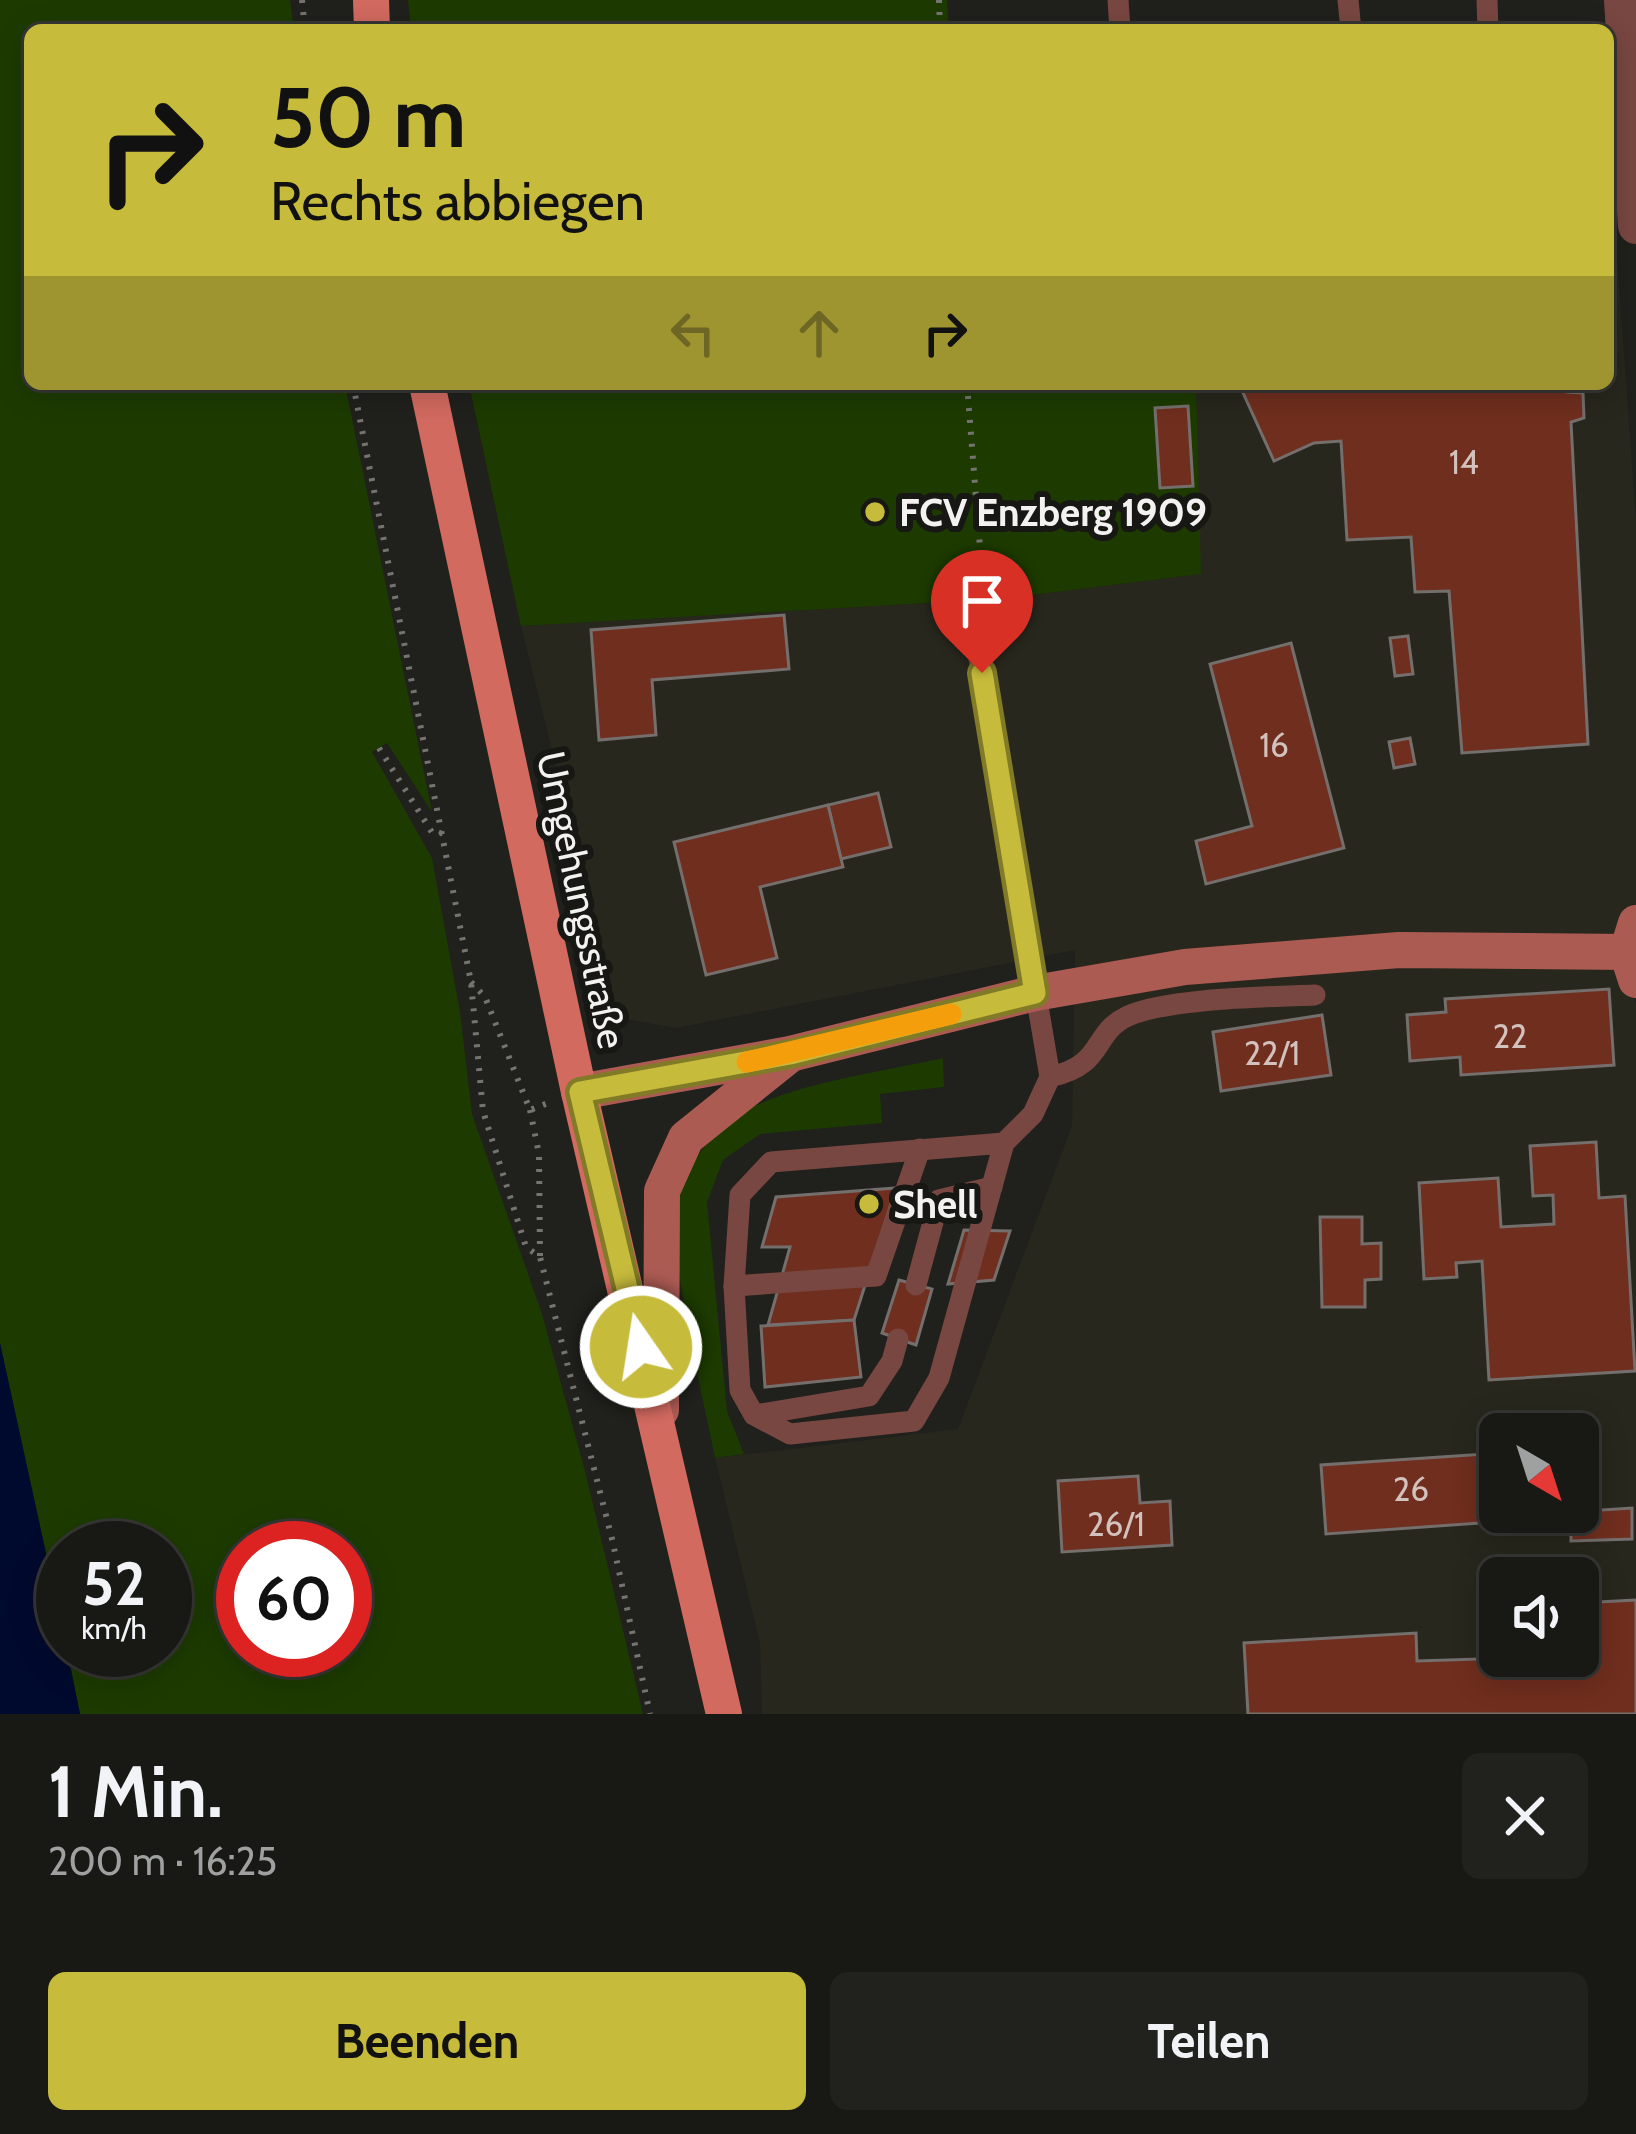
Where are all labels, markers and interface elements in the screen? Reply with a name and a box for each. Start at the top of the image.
text: 50 m [270,66,466,168]
icon: right [72,72,228,228]
text: Rechts abbiegen [270,168,645,234]
icon: left [660,300,726,366]
icon: ahead [786,300,852,366]
icon: right [912,300,978,366]
house number: 14 [1449,442,1479,482]
place label: FCV Enzberg 1909 [899,488,1207,536]
marker: FCV Enzberg 1909 [862,499,888,525]
pin [931,550,1033,673]
icon: arrive [949,568,1015,634]
house number: 16 [1259,725,1289,765]
street label: Umgehungsstraße [527,747,637,1053]
house number: 22 [1493,1016,1527,1056]
house number: 22/1 [1244,1033,1300,1073]
place label: Shell [893,1180,977,1228]
marker: Shell [856,1191,882,1217]
position arrow [578,1284,704,1410]
north arrow [1479,1413,1599,1533]
map controls [1479,1413,1599,1677]
house number: 26 [1393,1469,1429,1509]
house number: 26/1 [1087,1504,1145,1544]
speed limit sign: 60 [216,1521,372,1677]
text: 52 [82,1547,146,1620]
button: sound [1479,1557,1599,1677]
text: km/h [81,1610,147,1647]
text: 1 Min. [48,1748,223,1835]
button: close [1462,1753,1588,1879]
text: 200 m · 16:25 [48,1837,277,1885]
button: Beenden [48,1972,806,2110]
button: Teilen [830,1972,1588,2110]

